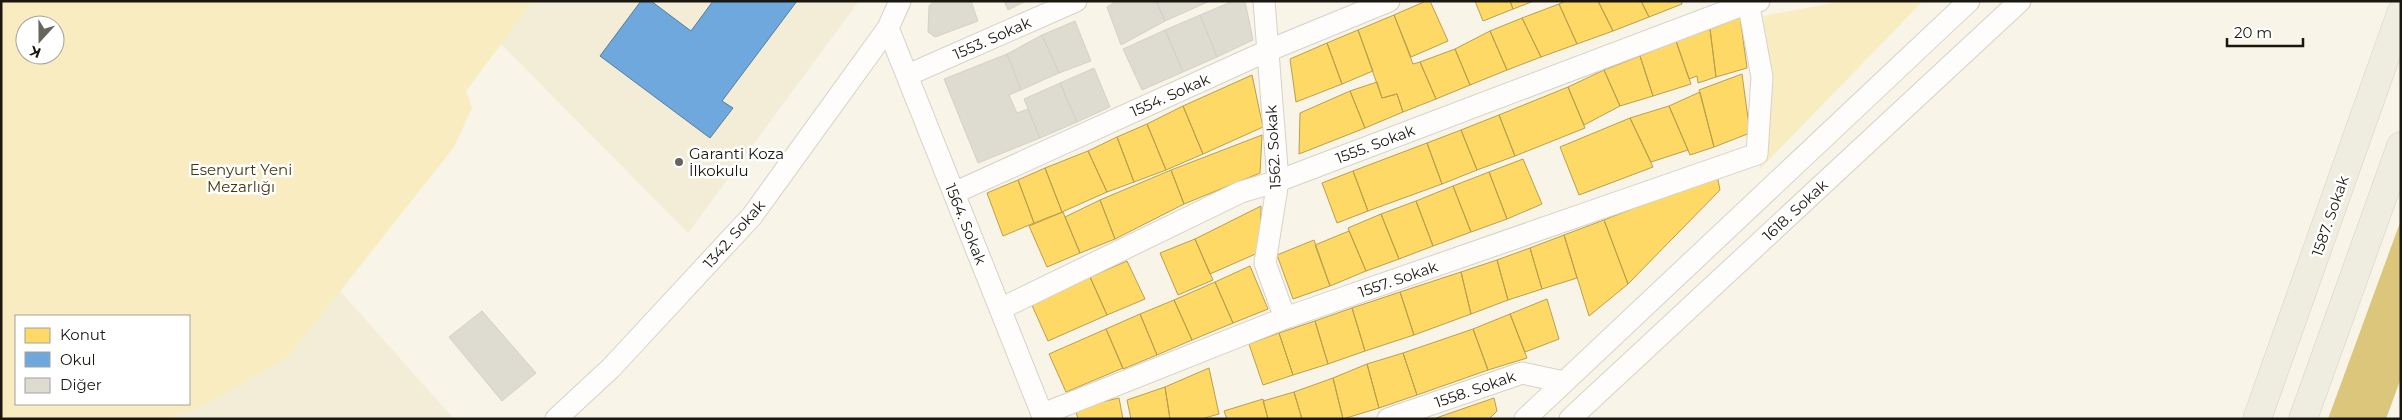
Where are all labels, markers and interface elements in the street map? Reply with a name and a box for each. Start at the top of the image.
street label: 1553. Sokak [950,12,1034,64]
north arrow [15,15,65,65]
scale bar [2227,15,2303,47]
text: 20 m [2234,23,2272,42]
text: K [27,42,43,62]
street label: 1554. Sokak [1127,69,1213,121]
street label: 1562. Sokak [1261,104,1285,189]
street label: 1555. Sokak [1333,120,1417,168]
place label: Garanti Koza İlkokulu [689,144,784,180]
marker: Garanti Koza İlkokulu [673,156,685,168]
park label: Esenyurt Yeni Mezarlığı [190,160,292,196]
street label: 1587. Sokak [2307,173,2353,259]
street label: 1618. Sokak [1759,175,1832,245]
street label: 1564. Sokak [941,181,991,267]
street label: 1342. Sokak [699,196,769,272]
street label: 1557. Sokak [1356,257,1440,301]
legend [15,315,190,405]
text: Konut [60,325,106,344]
text: Okul [60,350,96,369]
street label: 1558. Sokak [1432,366,1518,412]
text: Diğer [60,375,102,394]

